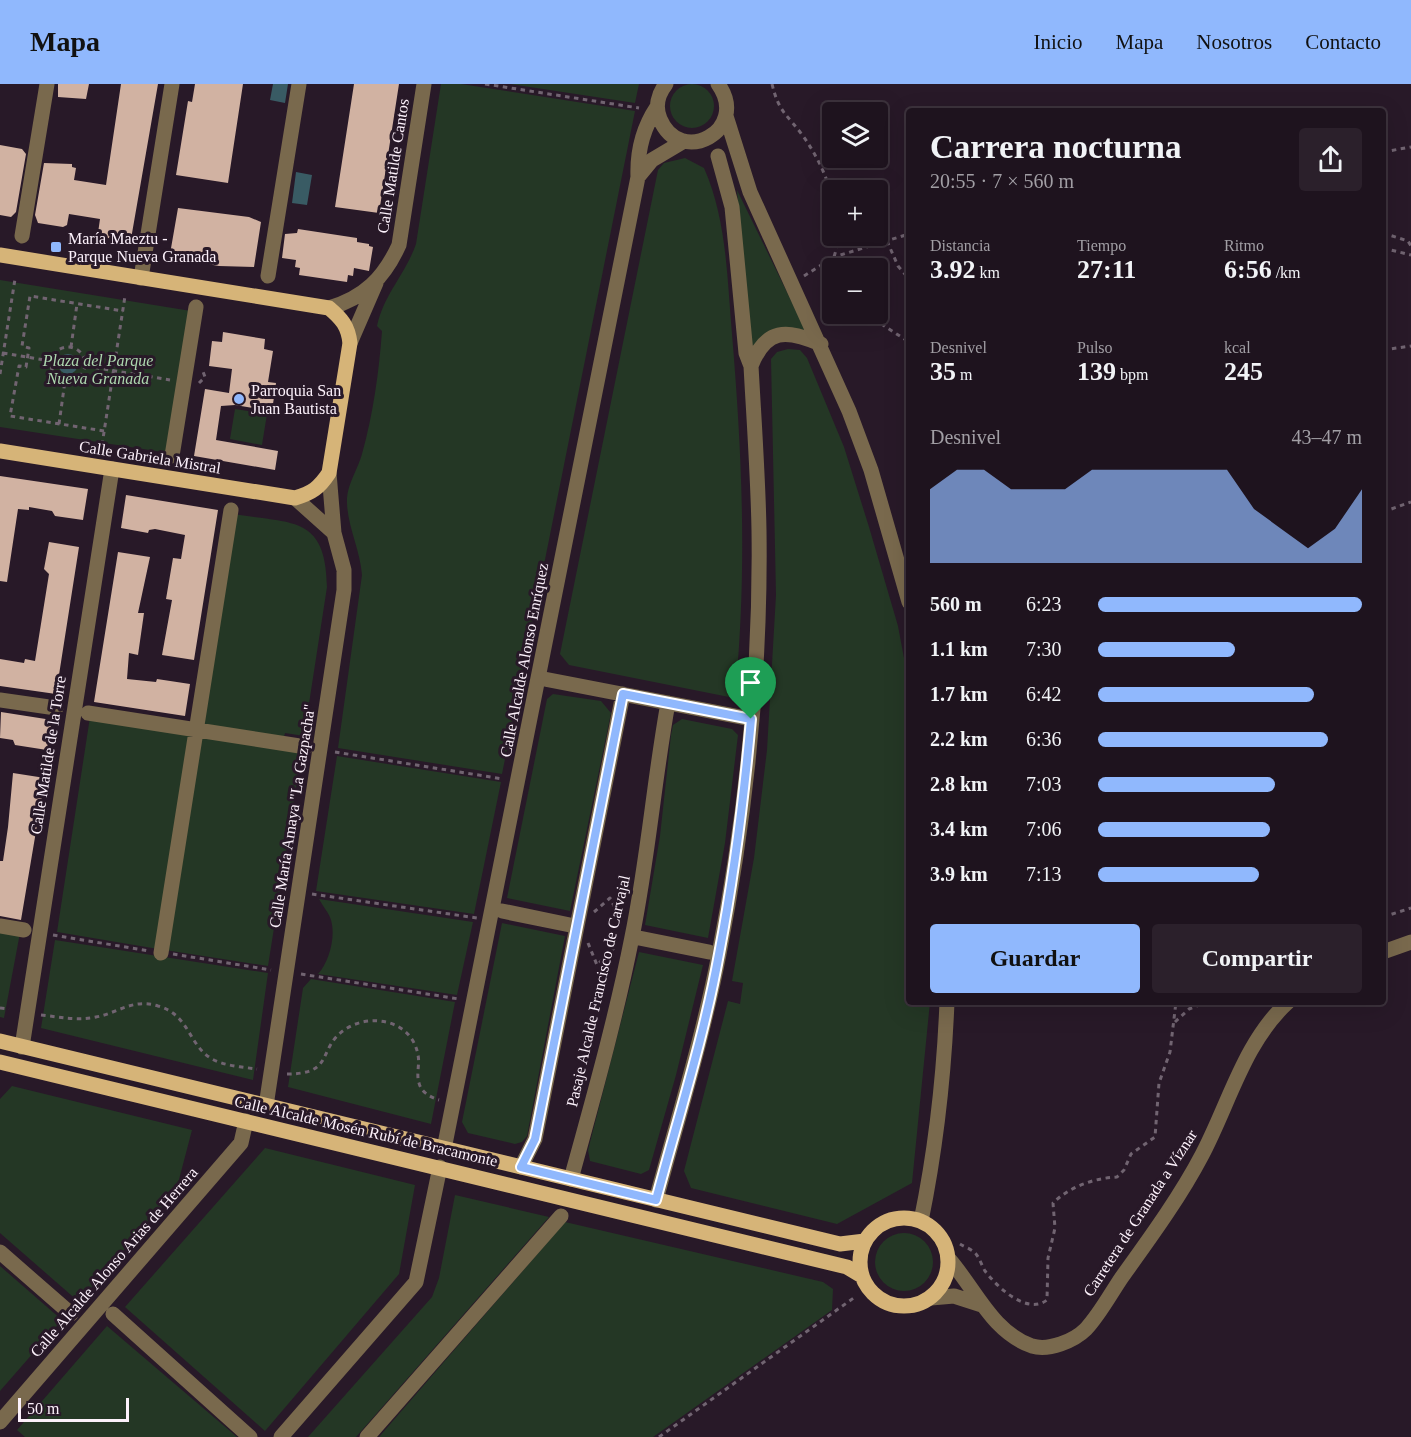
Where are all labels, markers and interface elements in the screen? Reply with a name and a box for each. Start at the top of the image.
text: Mapa [30,26,100,57]
text: Inicio [1034,30,1083,54]
text: Mapa [1116,30,1163,54]
text: Nosotros [1196,30,1272,54]
text: Contacto [1305,30,1381,54]
street label: Calle Matilde Cantos [374,98,412,234]
map controls [822,102,888,324]
button: layers [822,102,888,168]
button: share [1299,128,1362,191]
text: Carrera nocturna [930,129,1181,165]
text: 20:55 · 7 × 560 m [930,170,1074,192]
button: + [822,180,888,246]
place label: María Maeztu - Parque Nueva Granada [68,230,216,266]
text: Distancia [930,237,990,254]
text: Tiempo [1077,237,1126,254]
text: Ritmo [1224,237,1264,254]
marker: María Maeztu - Parque Nueva Granada [49,240,63,254]
text: 3.92 [930,255,976,284]
text: 27:11 [1077,255,1136,284]
text: 6:56 [1224,255,1272,284]
button: − [822,258,888,324]
text: km [976,264,1000,281]
text: /km [1272,264,1301,281]
text: Desnivel [930,339,987,356]
text: Pulso [1077,339,1113,356]
text: kcal [1224,339,1251,356]
park label: Plaza del Parque Nueva Granada [42,352,153,387]
text: 35 [930,357,956,386]
text: 139 [1077,357,1116,386]
text: 245 [1224,357,1263,386]
text: m [956,366,972,383]
text: bpm [1116,366,1148,383]
place label: Parroquia San Juan Bautista [251,382,341,417]
marker: Parroquia San Juan Bautista [232,392,246,406]
text: Desnivel [930,426,1001,448]
text: 43–47 m [1291,426,1362,448]
street label: Calle Gabriela Mistral [78,437,223,477]
street label: Calle Alcalde Alonso Enríquez [497,561,552,759]
text: 560 m [930,593,982,615]
text: 6:23 [1026,593,1062,615]
text: 1.1 km [930,638,988,660]
text: 7:30 [1026,638,1062,660]
pin [725,657,776,719]
icon: arrive [734,666,767,699]
street label: Calle Matilde de la Torre [27,675,69,835]
text: 1.7 km [930,683,988,705]
text: 6:42 [1026,683,1062,705]
street label: Calle María Amaya "La Gazpacha" [266,703,319,929]
text: 2.2 km [930,728,988,750]
text: 6:36 [1026,728,1062,750]
text: 2.8 km [930,773,988,795]
text: 7:03 [1026,773,1062,795]
text: 3.4 km [930,818,988,840]
text: 7:06 [1026,818,1062,840]
text: 3.9 km [930,863,988,885]
text: 7:13 [1026,863,1062,885]
street label: Pasaje Alcalde Francisco de Carvajal [563,873,634,1109]
button: Guardar [930,924,1140,993]
button: Compartir [1152,924,1362,993]
street label: Calle Alcalde Mosén Rubí de Bracamonte [233,1092,499,1170]
street label: Carretera de Granada a Víznar [1080,1126,1201,1299]
street label: Calle Alcalde Alonso Arias de Herrera [27,1164,201,1360]
scale bar [18,1395,129,1422]
text: 50 m [27,1400,59,1417]

